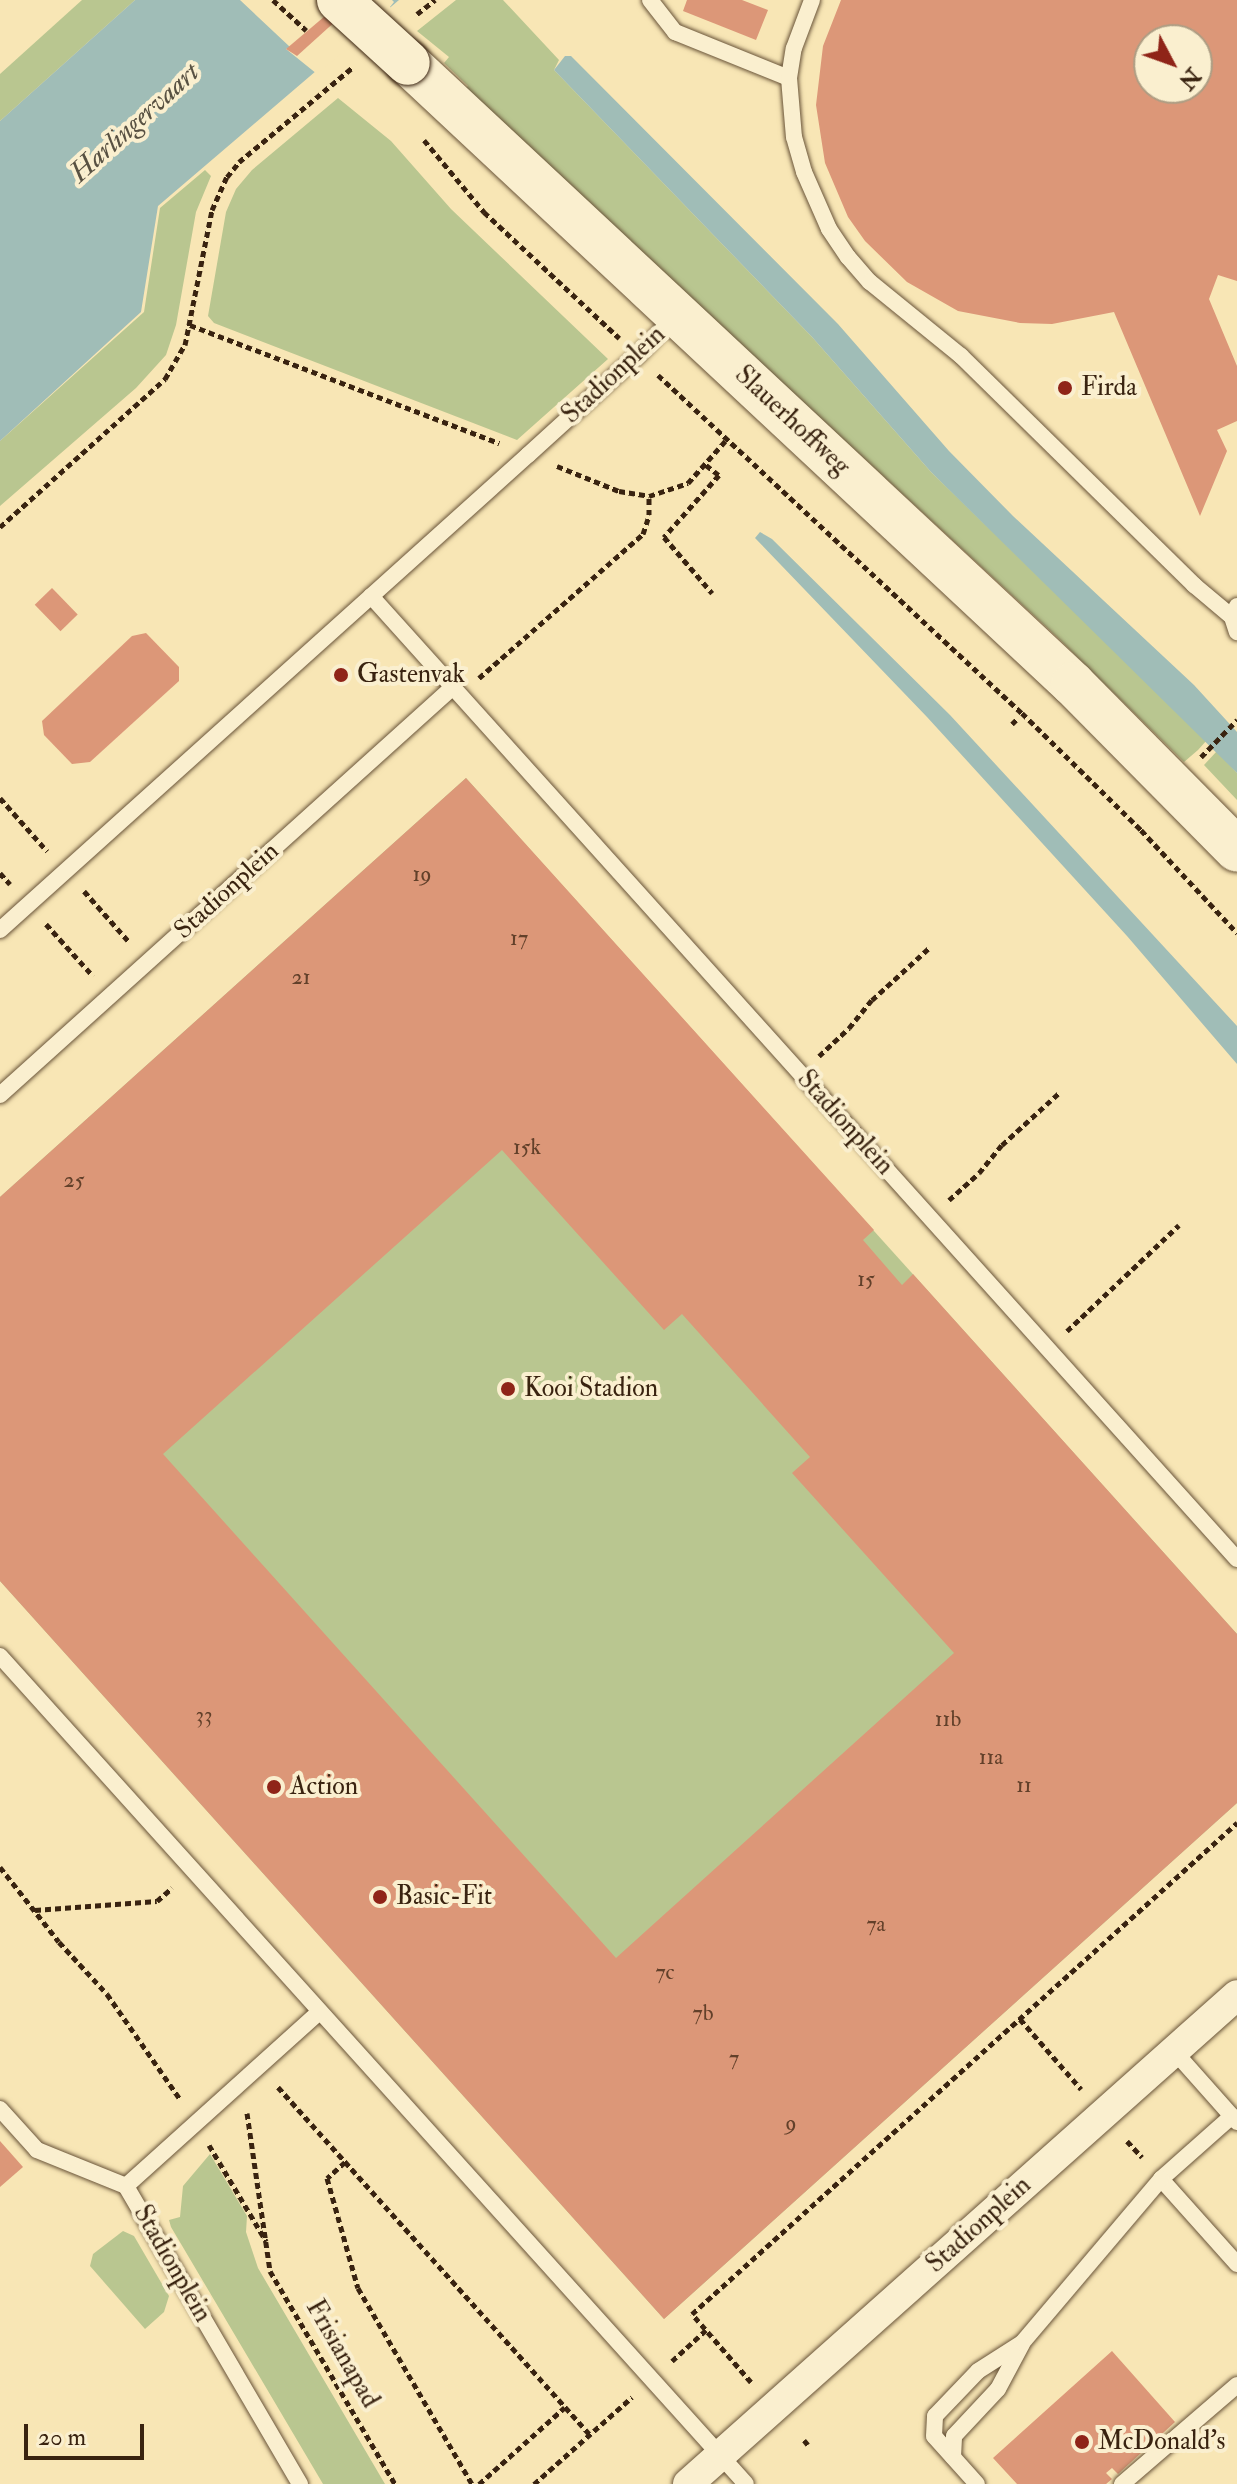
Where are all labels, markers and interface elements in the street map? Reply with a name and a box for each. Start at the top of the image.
north arrow [1133,24,1213,104]
water label: Harlingervaart [63,56,207,190]
text: N [1173,62,1207,95]
street label: Stadionplein [556,319,672,431]
street label: Slauerhoffweg [728,360,856,482]
place label: Firda [1081,372,1137,404]
marker: Firda [1056,379,1074,397]
place label: Gastenvak [357,659,465,691]
marker: Gastenvak [332,666,350,684]
street label: Stadionplein [168,836,286,946]
house number: 19 [412,862,432,888]
house number: 17 [510,926,528,952]
house number: 21 [291,965,311,991]
street label: Stadionplein [790,1064,900,1182]
house number: 15k [513,1135,541,1161]
house number: 25 [64,1168,84,1194]
house number: 15 [857,1267,875,1293]
place label: Kooi Stadion [524,1373,658,1405]
marker: Kooi Stadion [499,1380,517,1398]
house number: 33 [196,1703,212,1729]
house number: 11b [935,1707,961,1733]
house number: 11a [979,1745,1003,1771]
place label: Action [290,1771,358,1803]
house number: 11 [1016,1773,1032,1799]
marker: Action [265,1778,283,1796]
place label: Basic-Fit [396,1881,492,1913]
marker: Basic-Fit [371,1888,389,1906]
house number: 7a [866,1912,886,1938]
house number: 7c [656,1960,674,1986]
house number: 7b [693,2001,713,2027]
house number: 7 [729,2046,739,2072]
house number: 9 [785,2111,797,2137]
street label: Stadionplein [920,2170,1038,2280]
street label: Stadionplein [126,2200,218,2328]
street label: Frisianapad [299,2294,385,2414]
scale bar [28,2408,148,2458]
text: 20 m [38,2422,86,2453]
place label: McDonald's [1098,2426,1225,2458]
marker: McDonald's [1073,2433,1091,2451]

